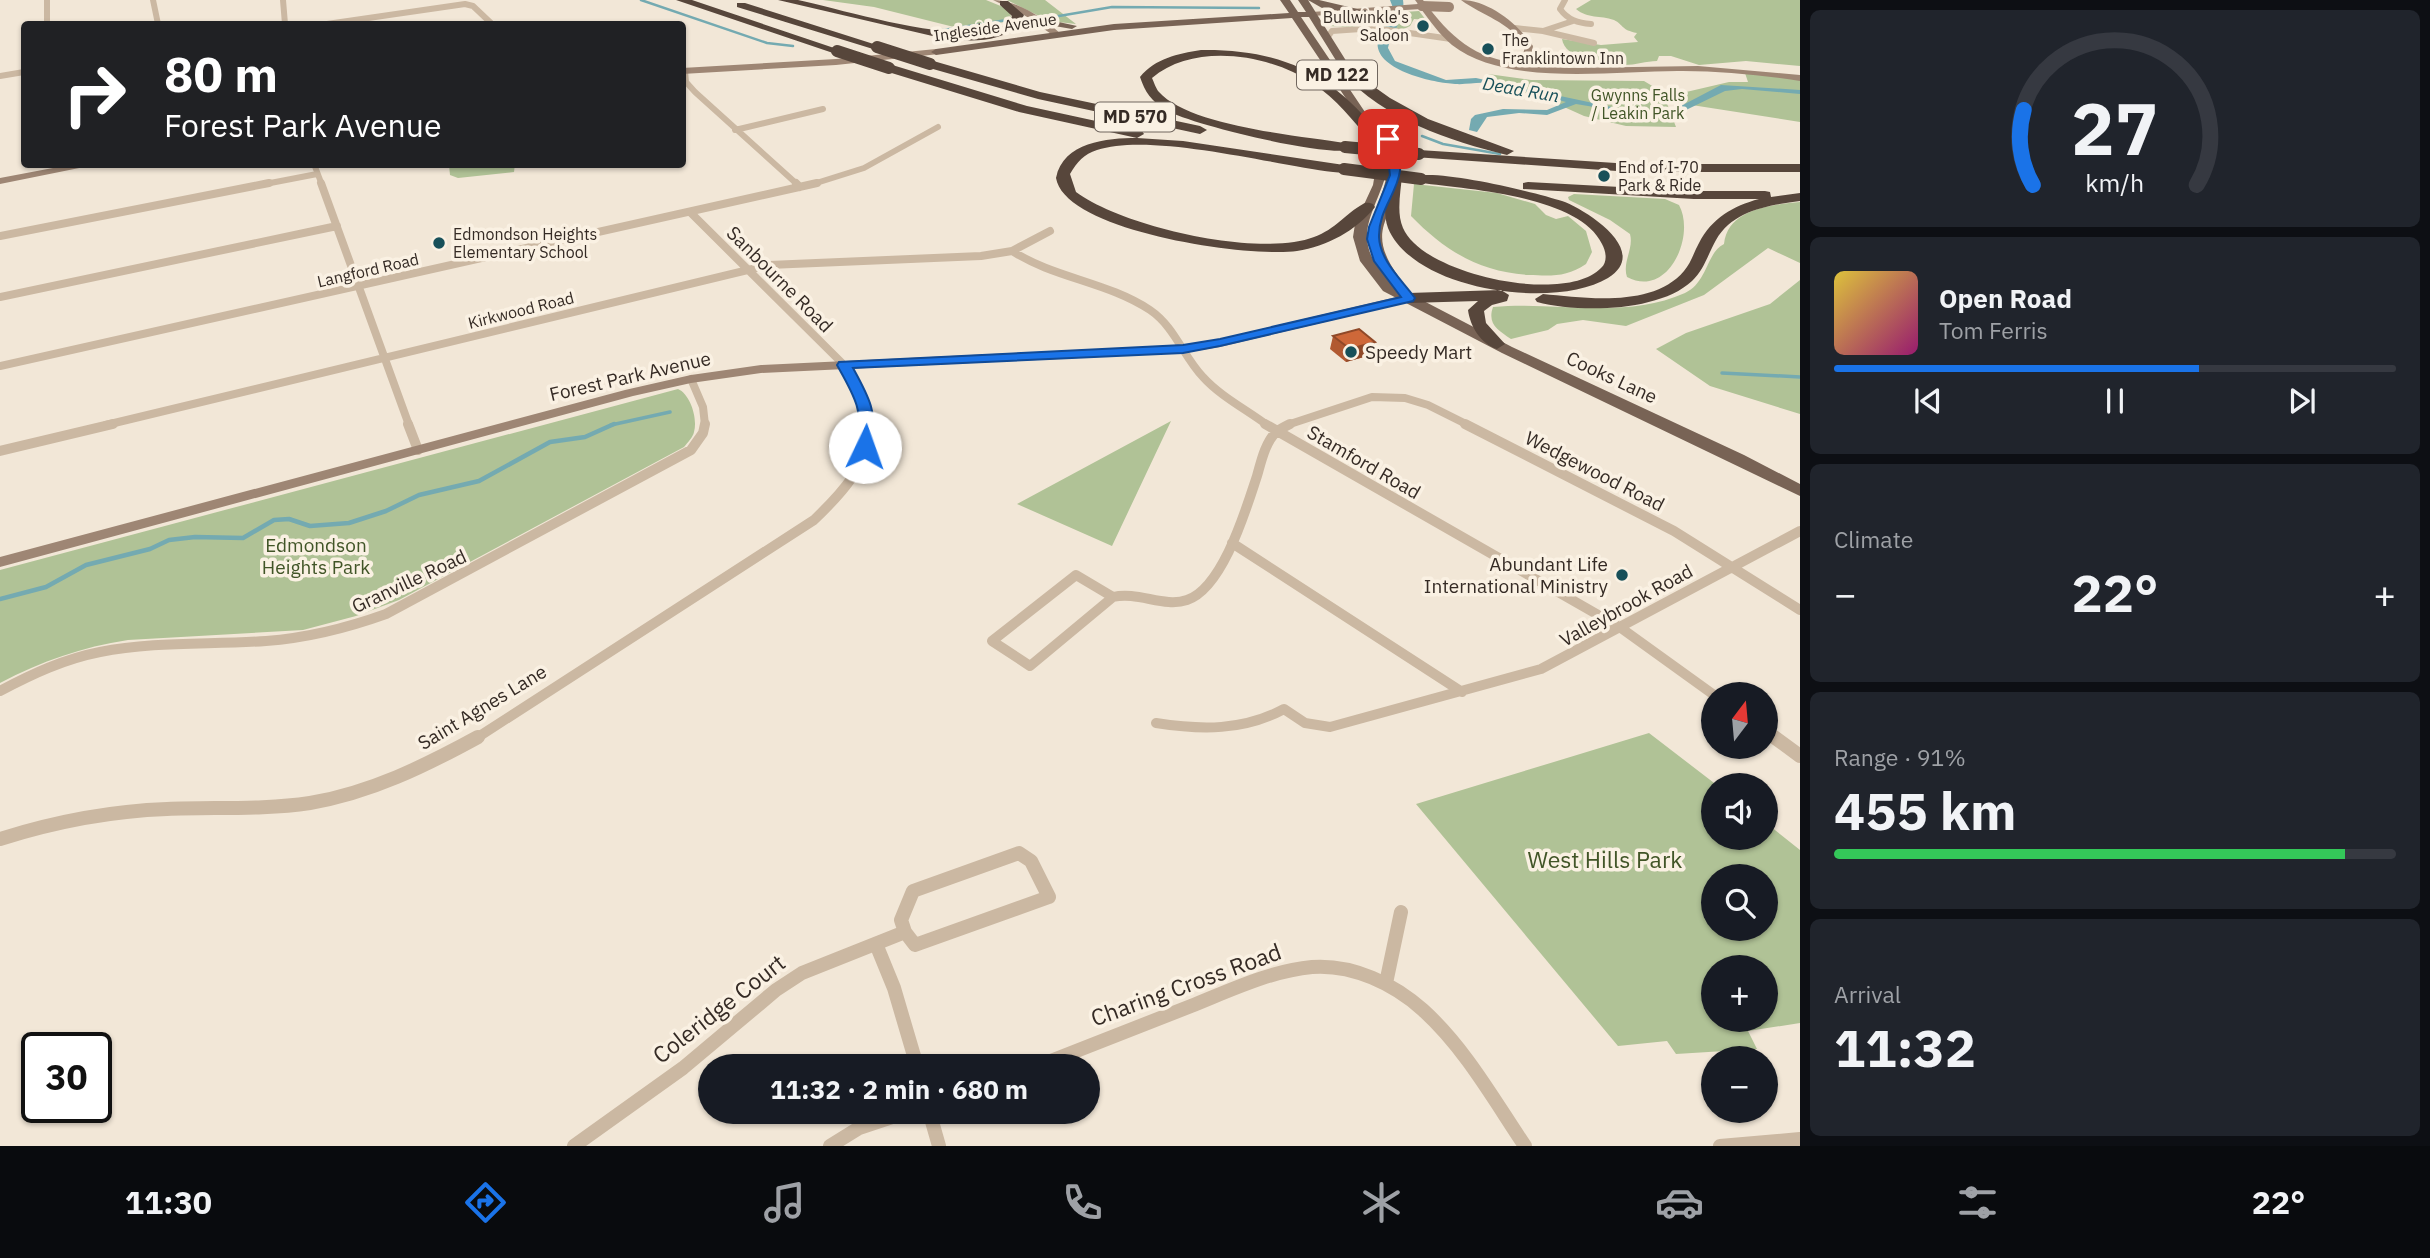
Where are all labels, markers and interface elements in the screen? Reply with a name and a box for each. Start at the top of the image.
place label: Bullwinkle's Saloon [1323,7,1409,45]
street label: Ingleside Avenue [932,8,1058,46]
marker: Bullwinkle's Saloon [1415,18,1431,34]
place label: The Franklintown Inn [1502,30,1624,68]
marker: The Franklintown Inn [1480,41,1496,57]
text: 80 m [164,42,278,105]
icon: right [49,49,140,140]
road number: MD 122 [1297,60,1377,90]
water label: Dead Run [1481,71,1561,108]
text: 27 [2071,80,2159,175]
park label: Gwynns Falls / Leakin Park [1591,85,1685,123]
road number: MD 570 [1095,103,1175,132]
text: Forest Park Avenue [164,104,441,146]
pin [1358,109,1418,169]
icon: arrive [1369,120,1407,158]
place label: End of I-70 Park & Ride [1618,157,1702,195]
text: km/h [2086,165,2144,198]
marker: End of I-70 Park & Ride [1596,168,1612,184]
street label: Sanbourne Road [722,221,838,337]
place label: Edmondson Heights Elementary School [453,224,597,262]
marker: Edmondson Heights Elementary School [431,235,447,251]
street label: Langford Road [315,249,421,291]
text: Open Road [1939,281,2072,315]
street label: Kirkwood Road [466,287,576,333]
text: Tom Ferris [1939,315,2048,345]
place label: Speedy Mart [1365,340,1472,364]
marker: Speedy Mart [1343,344,1359,360]
street label: Forest Park Avenue [547,346,713,406]
street label: Cooks Lane [1563,346,1661,408]
icon: previous [1909,382,1947,420]
icon: pause [2096,382,2134,420]
icon: next [2283,382,2321,420]
position arrow [828,410,902,484]
street label: Stamford Road [1303,420,1425,504]
street label: Wedgewood Road [1521,426,1669,516]
text: Climate [1834,524,1913,554]
park label: Edmondson Heights Park [262,533,370,579]
street label: Granville Road [348,544,470,618]
place label: Abundant Life International Ministry [1424,552,1609,598]
street label: Valleybrook Road [1555,558,1697,652]
text: 22° [2072,559,2158,626]
marker: Abundant Life International Ministry [1614,567,1630,583]
text: − [1834,569,1857,618]
text: + [2373,569,2396,618]
street label: Saint Agnes Lane [413,659,551,755]
north arrow [1701,682,1778,760]
map controls [1701,682,1778,1123]
text: Range · 91% [1834,742,1966,772]
button: sound [1701,773,1778,850]
text: 455 km [1834,777,2016,844]
park label: West Hills Park [1528,844,1682,874]
button: search [1701,864,1778,941]
street label: Charing Cross Road [1086,936,1285,1032]
street label: Coleridge Court [646,947,791,1069]
button: + [1701,955,1778,1032]
text: Arrival [1834,979,1901,1009]
text: 11:32 [1834,1014,1976,1081]
speed limit sign: 30 [21,1032,112,1123]
button: − [1701,1046,1778,1123]
text: 11:32 · 2 min · 680 m [770,1072,1028,1106]
icon: directions [461,1178,510,1227]
icon: music [760,1178,809,1227]
icon: phone [1058,1178,1107,1227]
icon: climate [1357,1178,1406,1227]
icon: car [1655,1178,1704,1227]
icon: filters [1953,1178,2002,1227]
text: 11:30 [125,1181,212,1223]
text: 22° [2252,1181,2305,1223]

